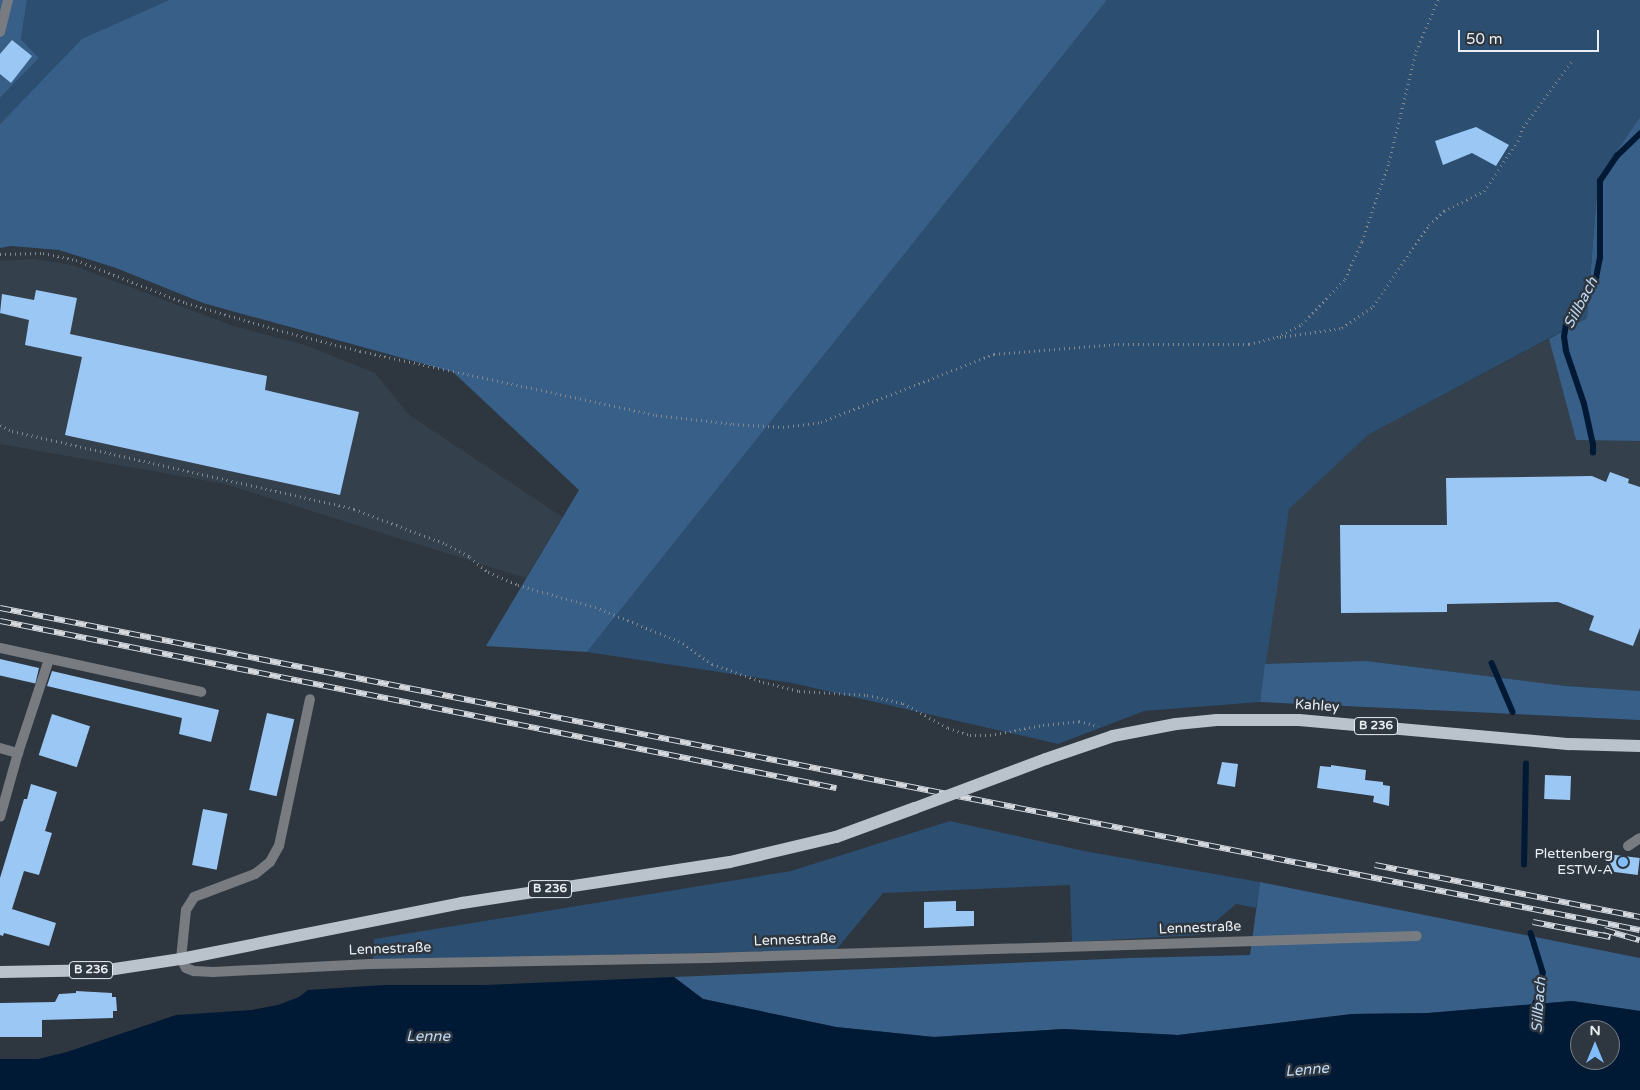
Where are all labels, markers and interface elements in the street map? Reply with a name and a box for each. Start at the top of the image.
scale bar [1460,20,1601,52]
text: 50 m [1466,30,1503,48]
water label: Sillbach [1560,274,1602,332]
street label: Kahley [1294,696,1340,716]
road number: B 236 [1354,716,1398,736]
place label: Plettenberg ESTW-A [1534,846,1613,879]
marker: Plettenberg ESTW-A [1617,856,1629,868]
road number: B 236 [528,880,572,899]
street label: Lennestraße [1158,918,1242,938]
street label: Lennestraße [753,930,837,950]
street label: Lennestraße [348,939,432,959]
road number: B 236 [68,960,114,980]
water label: Sillbach [1528,977,1550,1033]
north arrow [1570,1020,1620,1070]
text: N [1589,1022,1601,1039]
water label: Lenne [406,1028,450,1046]
water label: Lenne [1284,1059,1330,1081]

